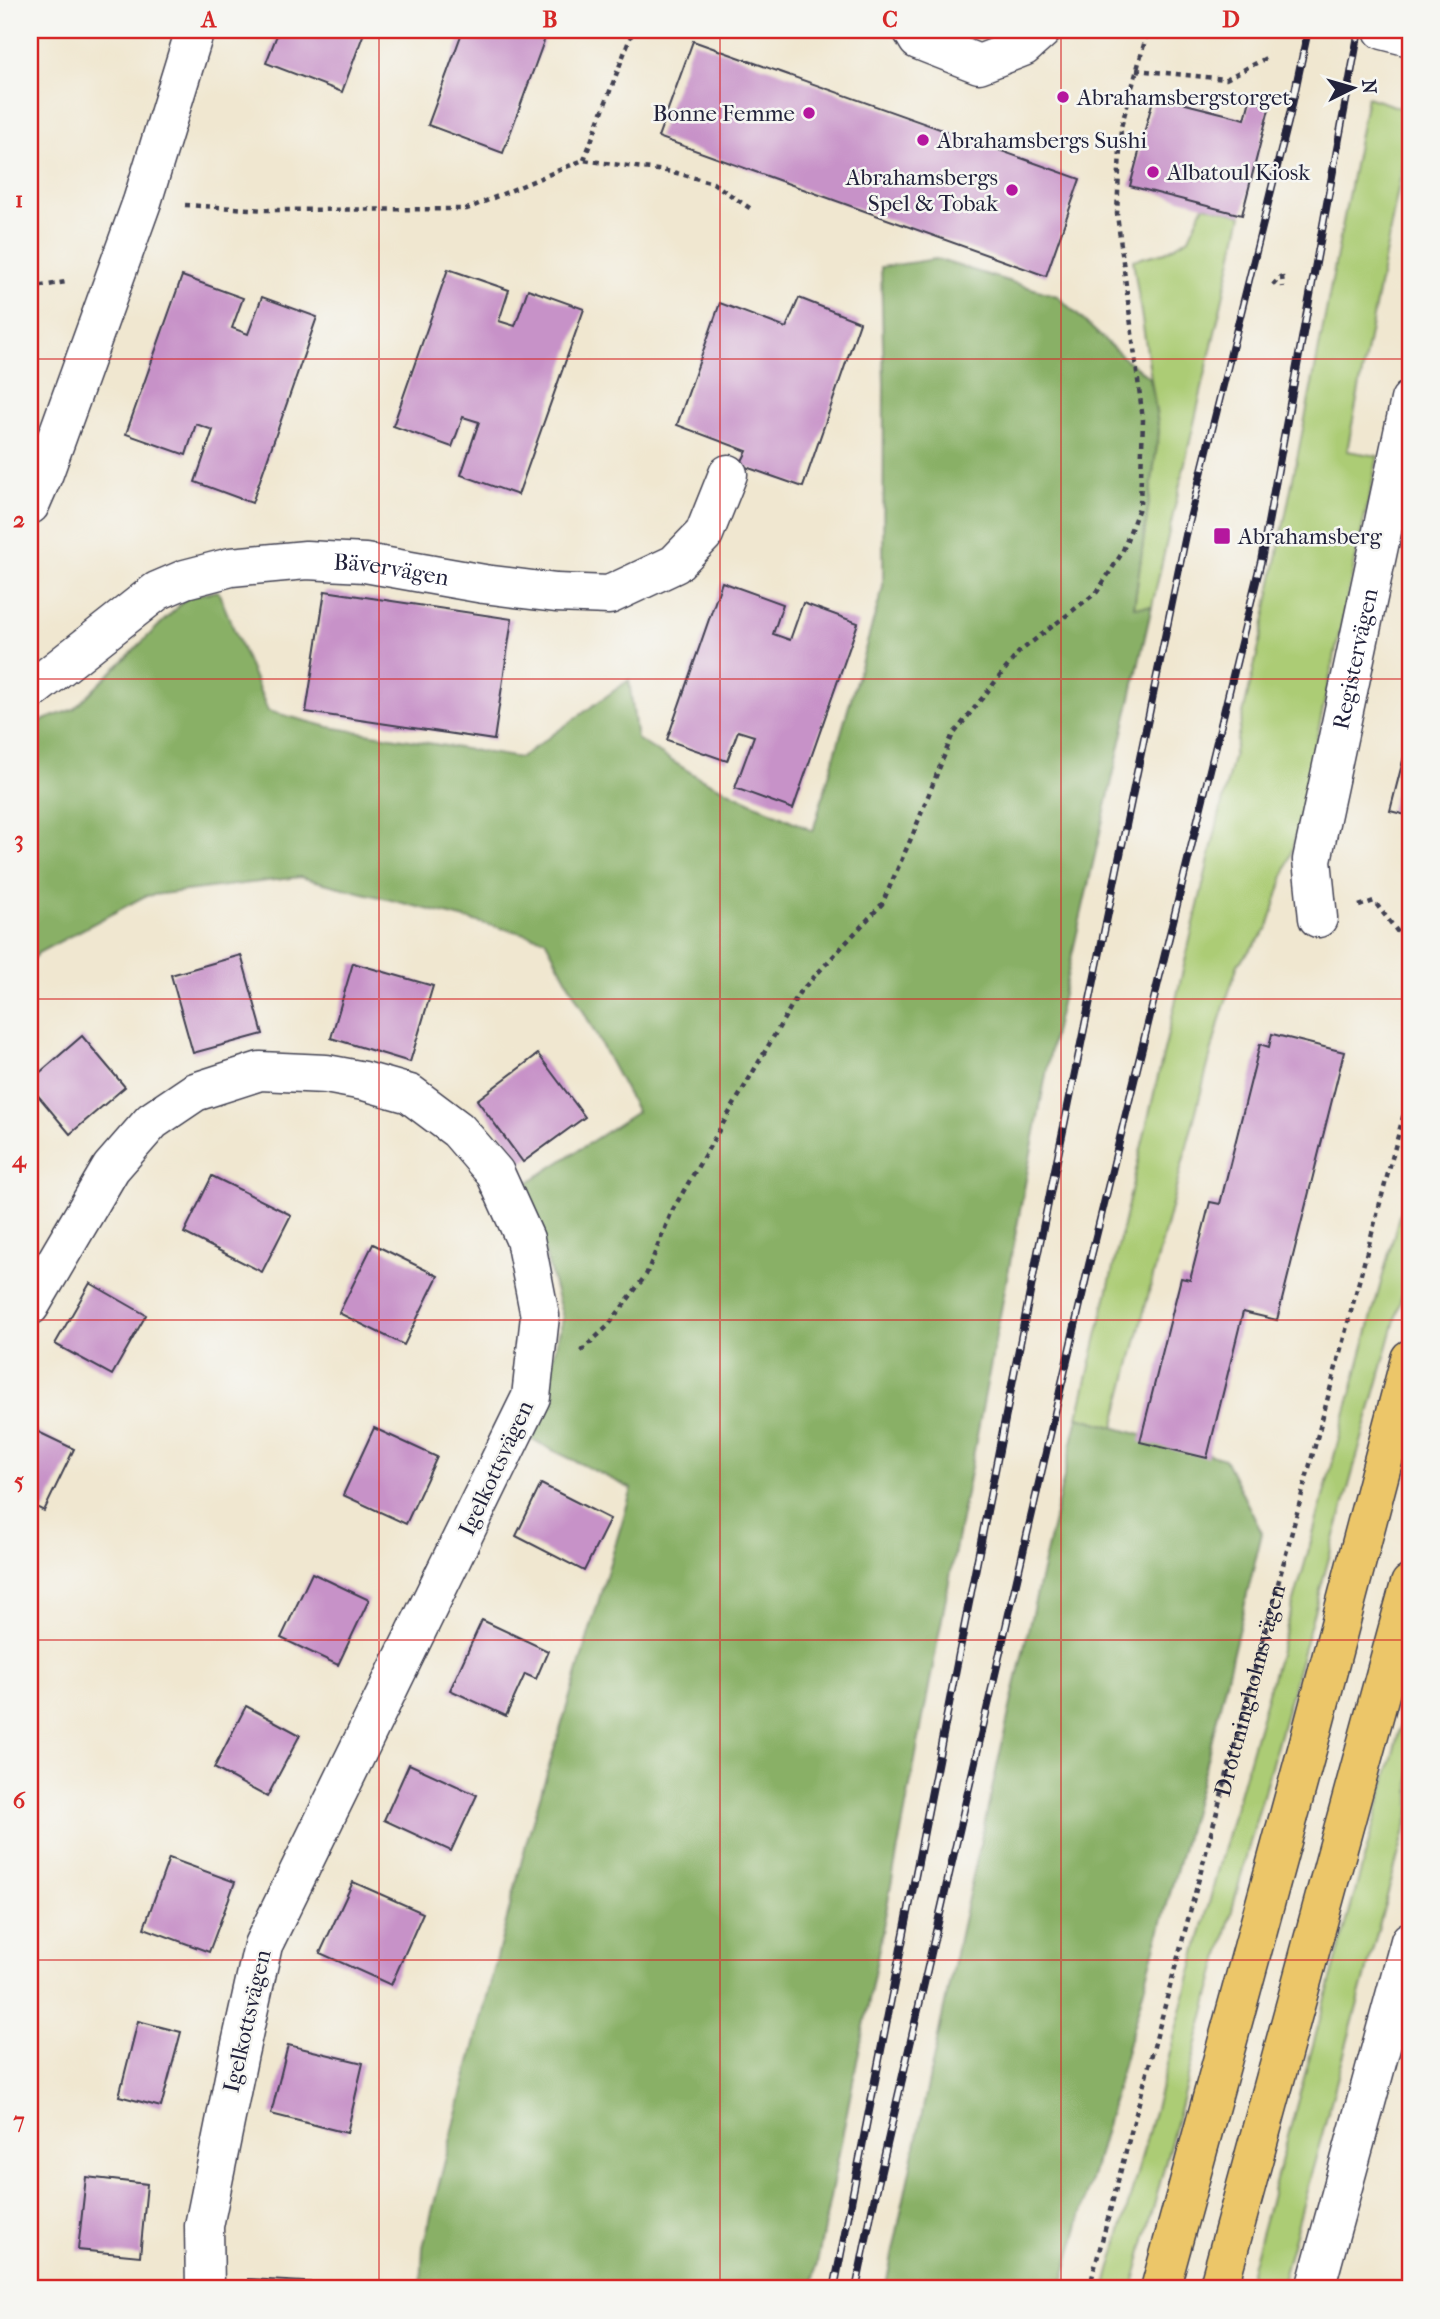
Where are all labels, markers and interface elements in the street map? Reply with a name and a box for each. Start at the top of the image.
text: A [200,6,218,33]
text: B [543,6,558,33]
text: C [882,6,898,33]
text: D [1222,6,1240,33]
north arrow [1318,52,1388,122]
text: N [1357,78,1381,95]
place label: Abrahamsbergstorget [1076,84,1291,111]
marker: Abrahamsbergstorget [1055,89,1071,105]
place label: Bonne Femme [652,100,795,127]
marker: Bonne Femme [801,105,817,121]
place label: Abrahamsbergs Sushi [936,127,1147,154]
marker: Abrahamsbergs Sushi [915,132,931,148]
place label: Albatoul Kiosk [1166,159,1311,186]
place label: Abrahamsbergs Spel & Tobak [845,164,999,217]
marker: Albatoul Kiosk [1145,164,1161,180]
marker: Abrahamsbergs Spel & Tobak [1004,182,1020,198]
text: 1 [15,186,23,213]
text: 2 [13,506,25,533]
place label: Abrahamsberg [1237,523,1383,550]
marker: Abrahamsberg [1212,526,1232,546]
street label: Bävervägen [333,548,452,591]
street label: Registervägen [1327,585,1383,732]
text: 3 [14,826,24,853]
text: 4 [11,1146,27,1173]
street label: Igelkottsvägen [453,1396,539,1540]
text: 5 [14,1467,24,1494]
street label: Drottningholmsvägen [1208,1581,1291,1799]
text: 6 [13,1787,26,1814]
street label: Igelkottsvägen [217,1946,277,2095]
text: 7 [12,2107,25,2134]

